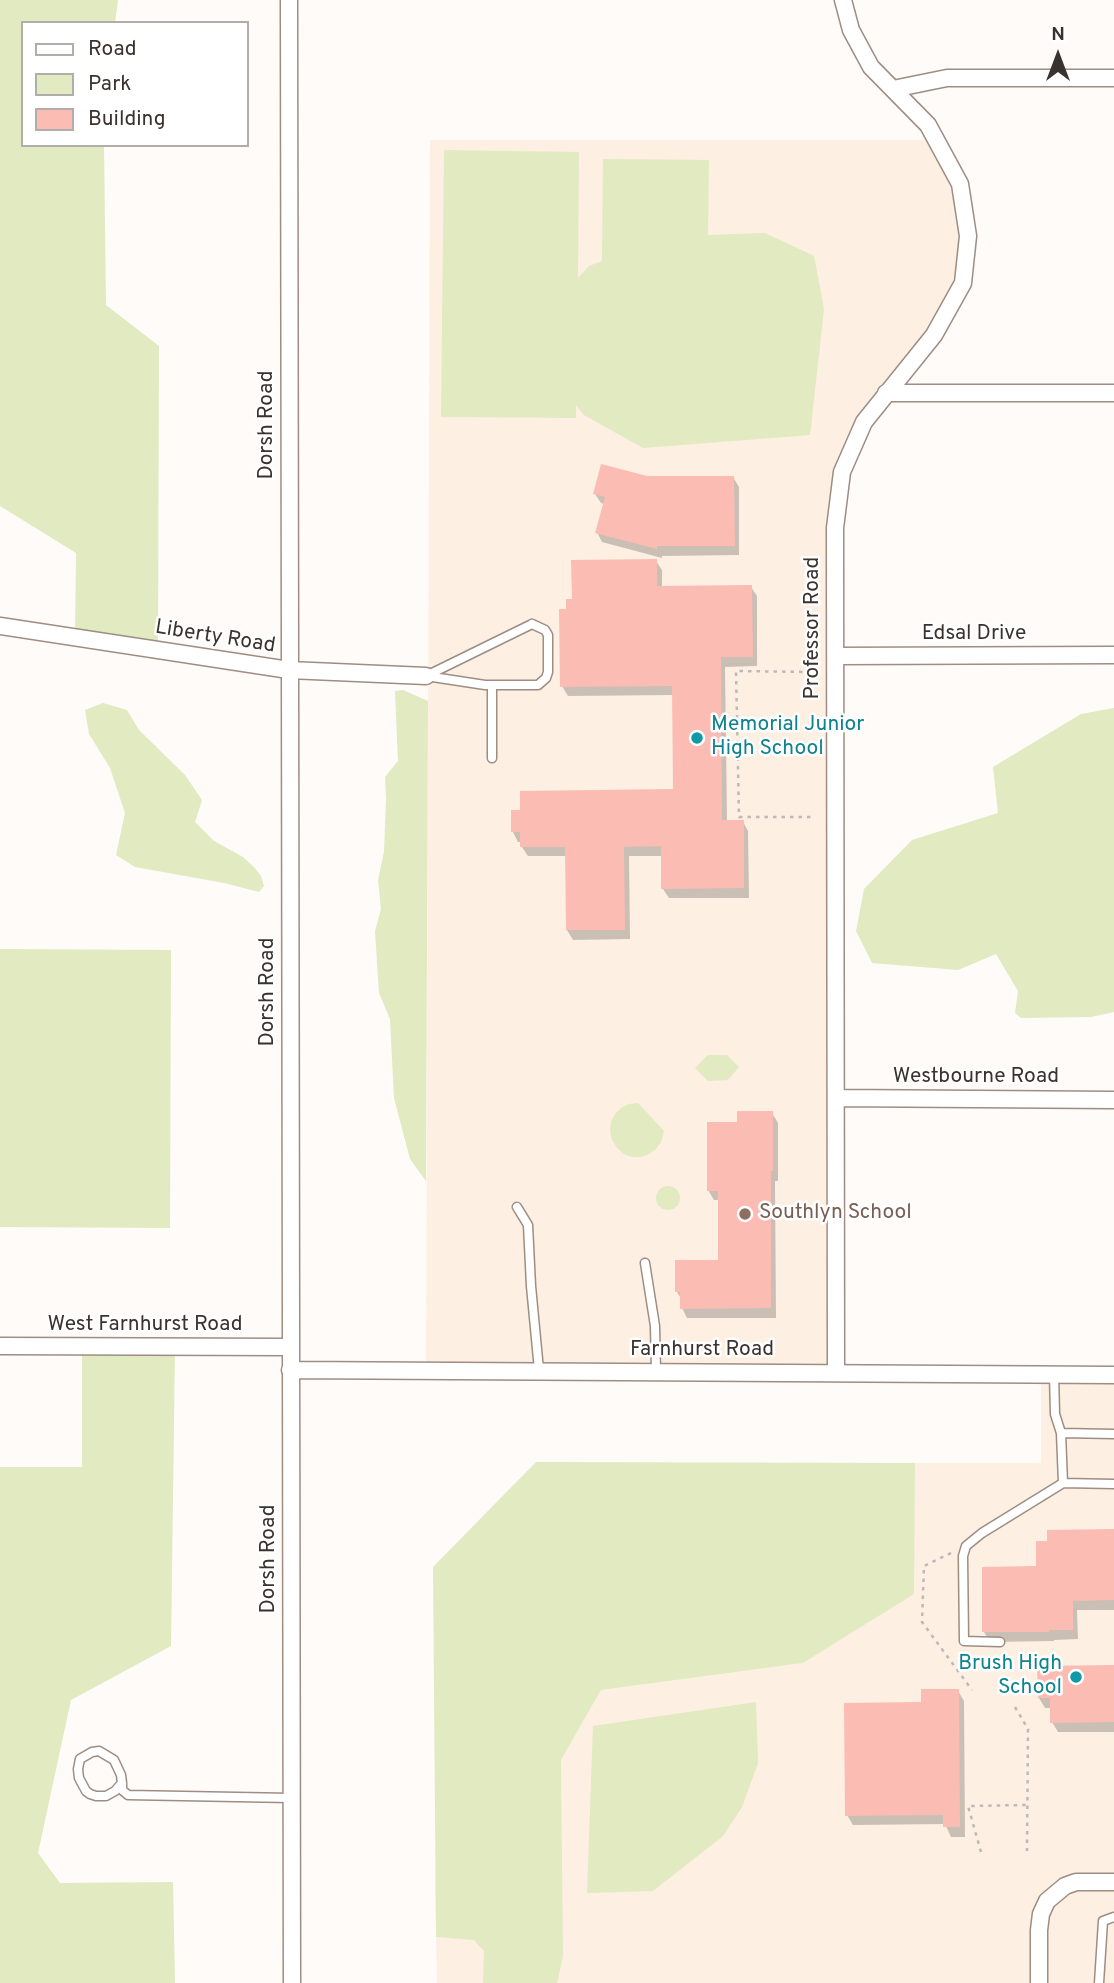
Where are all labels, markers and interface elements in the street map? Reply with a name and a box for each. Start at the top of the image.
legend [21,21,248,147]
north arrow [1023,21,1093,91]
text: N [1051,23,1065,47]
text: Road [88,36,137,63]
text: Park [88,71,131,98]
text: Building [88,106,166,133]
street label: Dorsh Road [255,371,281,479]
street label: Professor Road [801,557,827,699]
street label: Liberty Road [153,616,277,660]
street label: Edsal Drive [922,622,1026,648]
place label: Memorial Junior High School [711,713,864,763]
marker: Memorial Junior High School [689,730,705,746]
street label: Dorsh Road [256,938,282,1046]
street label: Westbourne Road [893,1065,1059,1091]
place label: Southlyn School [759,1201,912,1227]
marker: Southlyn School [737,1206,753,1222]
street label: West Farnhurst Road [47,1313,243,1339]
street label: Farnhurst Road [630,1338,774,1364]
street label: Dorsh Road [257,1505,283,1613]
place label: Brush High School [958,1652,1062,1702]
marker: Brush High School [1068,1669,1084,1685]

